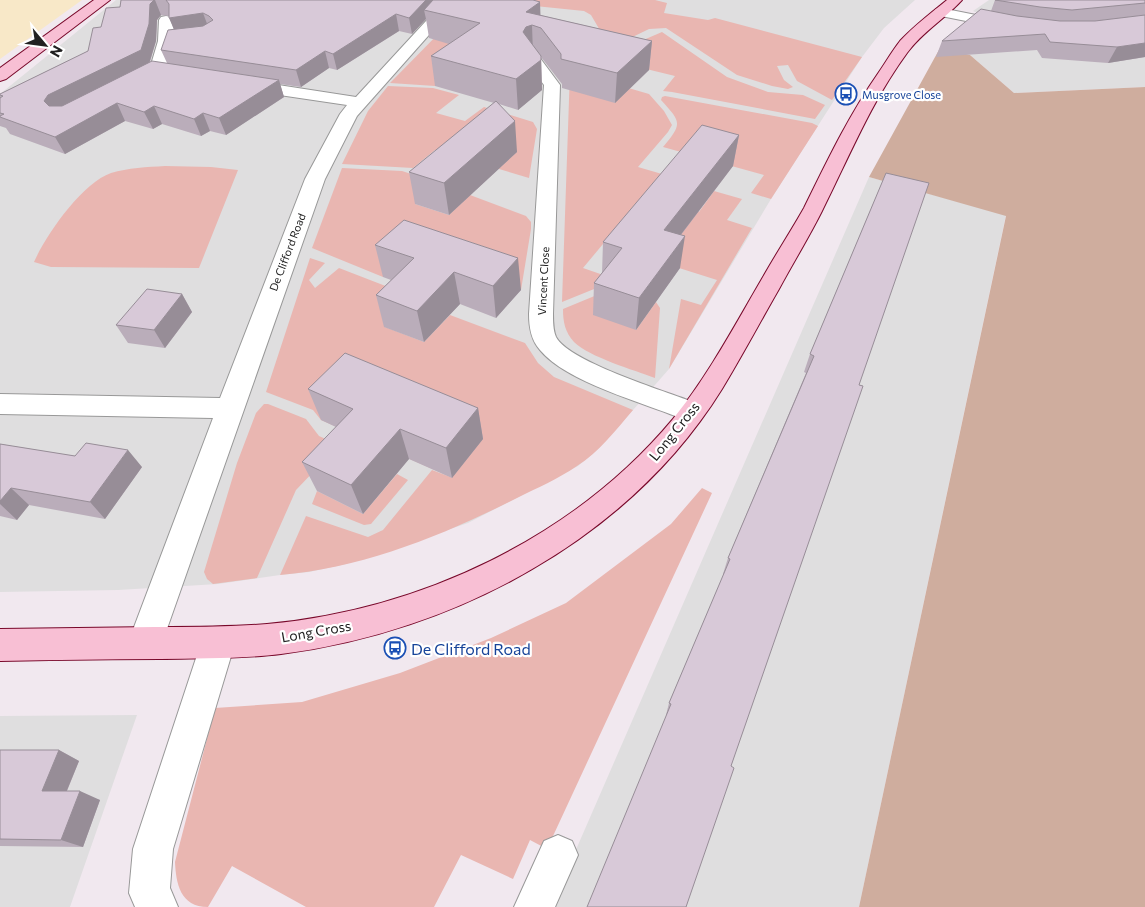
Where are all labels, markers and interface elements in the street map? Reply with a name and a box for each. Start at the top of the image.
north arrow [20,20,70,70]
text: N [47,43,67,60]
bus stop icon: Musgrove Close [834,82,858,106]
place label: Musgrove Close [862,88,941,101]
street label: De Clifford Road [266,211,308,293]
street label: Vincent Close [535,246,551,316]
street label: Long Cross [645,398,703,464]
street label: Long Cross [280,617,352,645]
bus stop icon: De Clifford Road [383,636,407,660]
place label: De Clifford Road [411,639,531,658]

